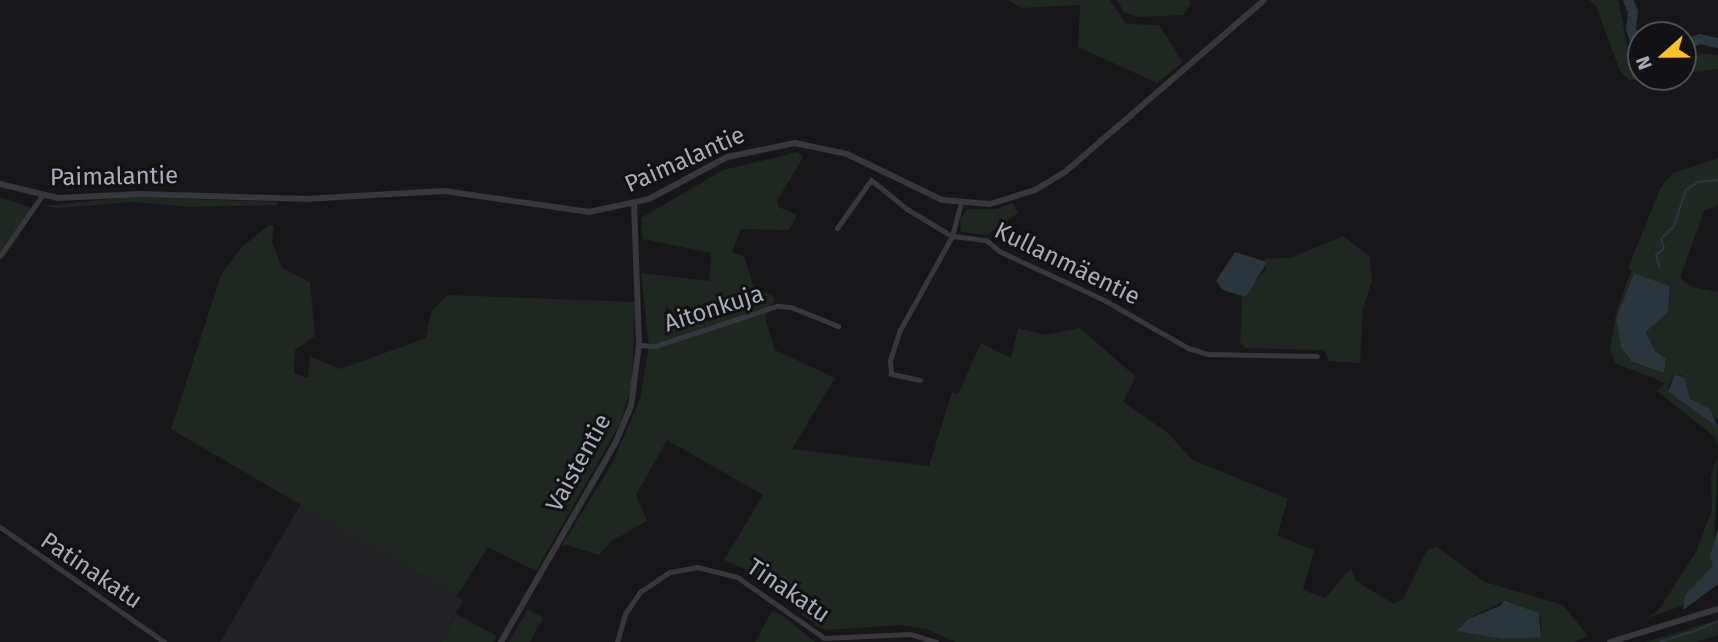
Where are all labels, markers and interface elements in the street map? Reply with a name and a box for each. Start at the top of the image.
north arrow [1627,21,1697,91]
text: N [1631,53,1657,73]
street label: Paimalantie [621,121,749,199]
street label: Paimalantie [50,161,178,193]
street label: Kullanmäentie [990,216,1144,312]
street label: Aitonkuja [661,279,767,339]
street label: Vaistentie [540,409,618,517]
street label: Patinakatu [35,527,147,615]
street label: Tinakatu [741,553,835,629]

